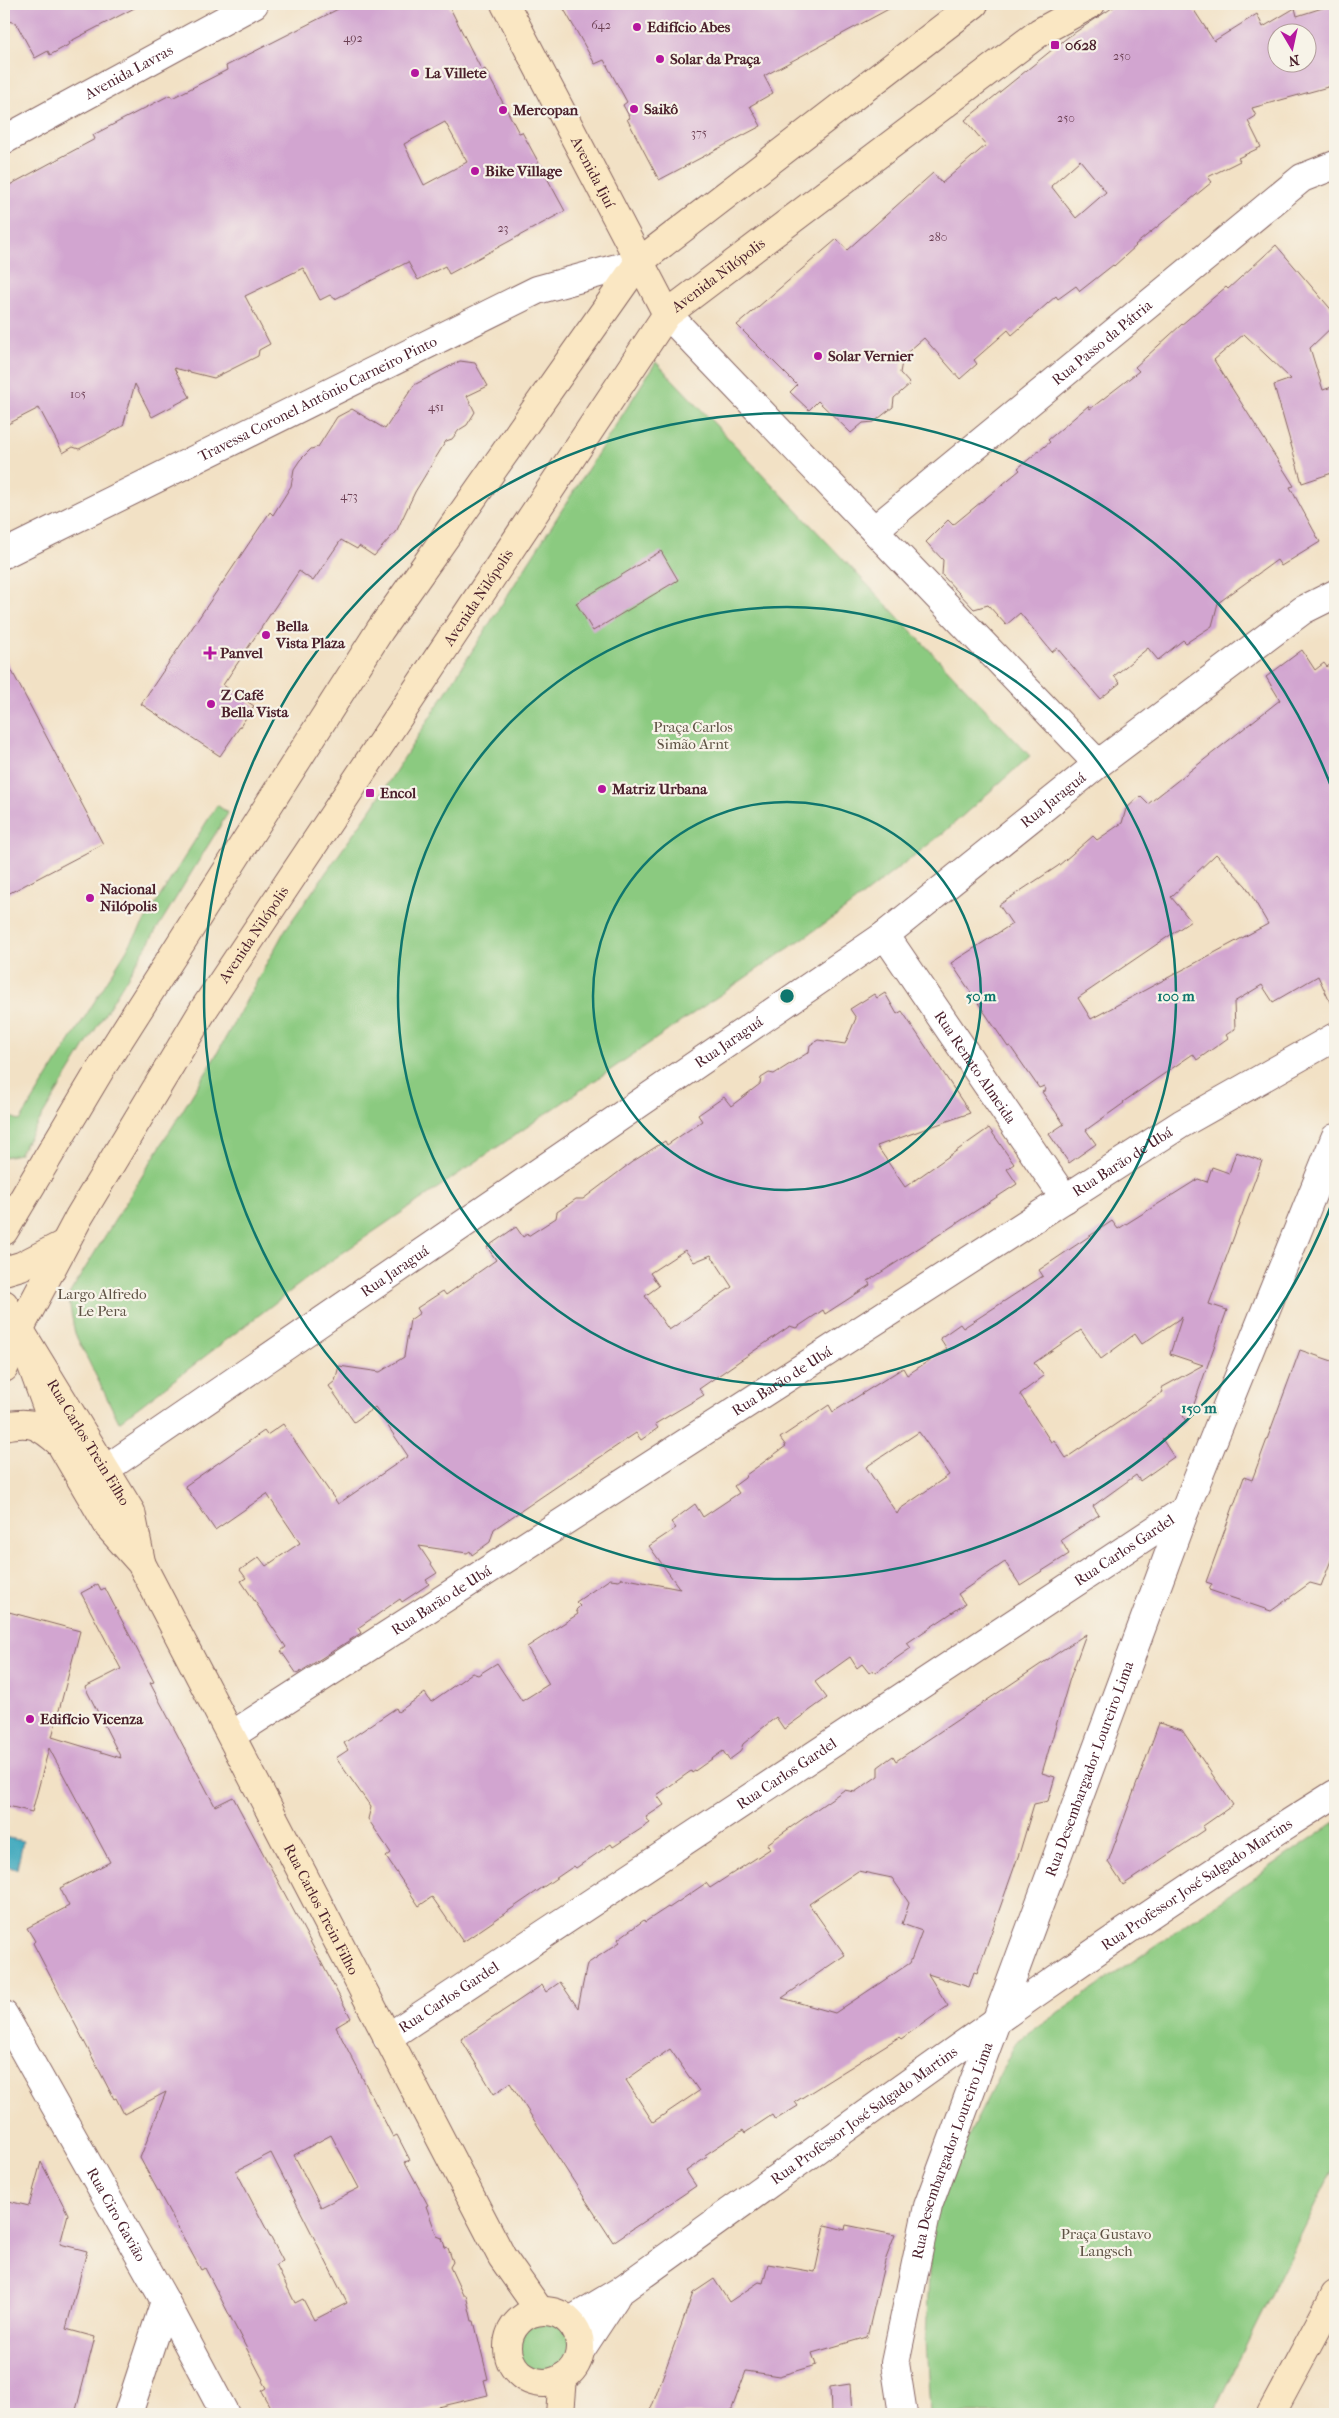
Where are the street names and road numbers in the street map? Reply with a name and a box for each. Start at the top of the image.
street label: Avenida Lavras [81,41,176,104]
street label: Avenida Ijuí [566,133,619,212]
street label: Avenida Nilópolis [667,234,769,317]
street label: Rua Passo da Pátria [1048,295,1156,389]
street label: Travessa Coronel Antônio Carneiro Pinto [195,332,440,465]
street label: Avenida Nilópolis [439,545,517,650]
street label: Rua Jaraguá [1017,768,1090,832]
street label: Avenida Nilópolis [214,882,293,987]
street label: Rua Renato Almeida [930,1007,1020,1128]
street label: Rua Jaraguá [691,1012,767,1072]
street label: Rua Barão de Ubá [1069,1122,1177,1201]
street label: Rua Jaraguá [357,1241,433,1301]
street label: Rua Barão de Ubá [728,1342,836,1420]
street label: Rua Carlos Trein Filho [43,1376,134,1509]
street label: Rua Carlos Gardel [1071,1511,1178,1590]
street label: Rua Barão de Ubá [388,1561,496,1639]
street label: Rua Desembargador Loureiro Lima [1041,1658,1138,1879]
street label: Rua Carlos Gardel [733,1734,840,1813]
street label: Rua Professor José Salgado Martins [1098,1814,1296,1954]
street label: Rua Carlos Trein Filho [280,1841,363,1978]
street label: Rua Carlos Gardel [395,1958,502,2037]
street label: Rua Desembargador Loureiro Lima [908,2039,997,2261]
street label: Rua Professor José Salgado Martins [767,2042,961,2188]
street label: Rua Ciro Gavião [83,2165,150,2265]

